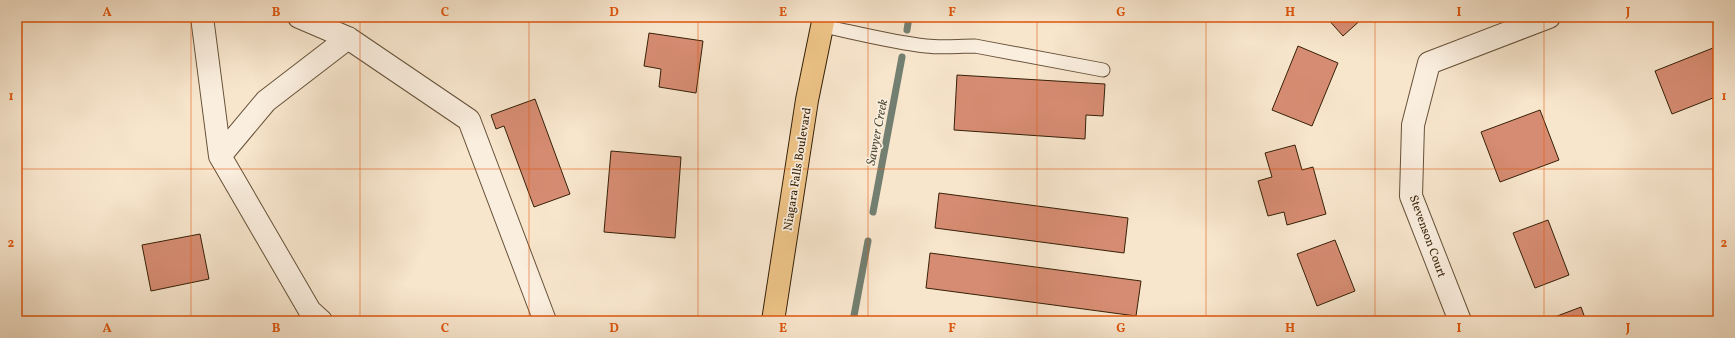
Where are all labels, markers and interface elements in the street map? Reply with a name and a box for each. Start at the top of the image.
text: A [102,4,112,22]
text: B [272,4,281,22]
text: C [441,4,449,22]
text: D [609,4,619,22]
text: E [779,4,787,22]
text: F [948,4,956,22]
text: G [1116,4,1126,22]
text: H [1285,4,1295,22]
text: I [1457,4,1462,22]
text: J [1625,4,1631,22]
text: 1 [8,88,14,106]
text: 1 [1721,88,1727,106]
water label: Sawyer Creek [863,98,893,167]
street label: Niagara Falls Boulevard [780,106,816,232]
street label: Stevenson Court [1405,193,1449,280]
text: 2 [8,235,15,253]
text: 2 [1721,235,1728,253]
text: A [102,320,112,338]
text: B [272,320,281,338]
text: C [441,320,449,338]
text: D [609,320,619,338]
text: E [779,320,787,338]
text: F [948,320,956,338]
text: G [1116,320,1126,338]
text: H [1285,320,1295,338]
text: I [1457,320,1462,338]
text: J [1625,320,1631,338]

